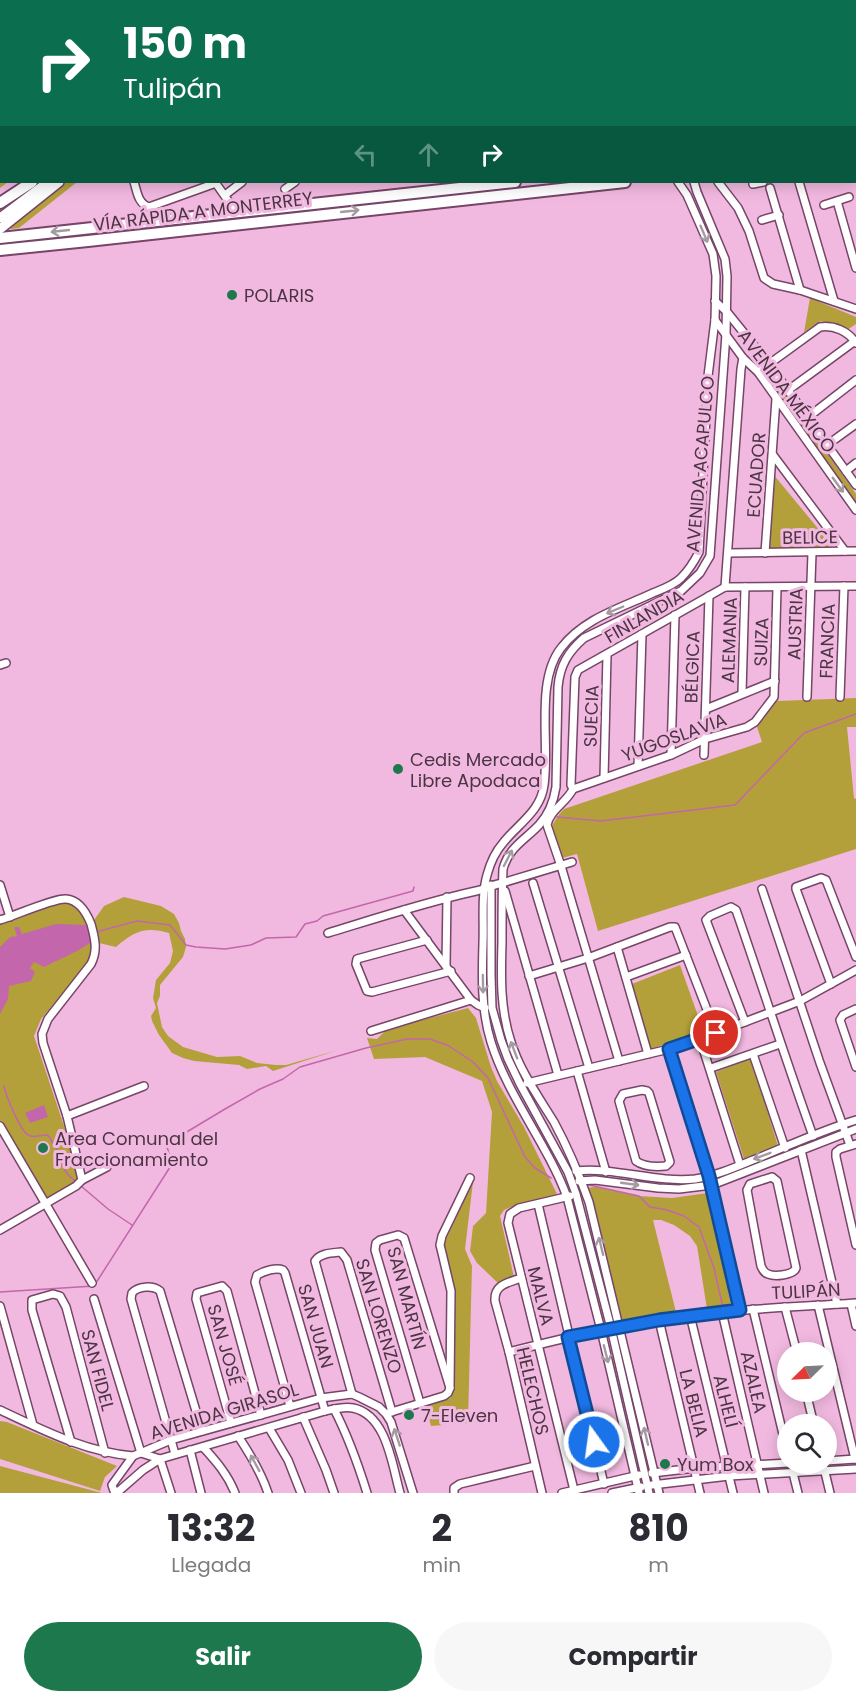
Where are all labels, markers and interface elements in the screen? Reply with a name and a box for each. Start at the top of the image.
text: 150 m [123,14,247,73]
icon: right [24,24,102,102]
text: Tulipán [123,70,222,107]
icon: left [349,138,382,171]
icon: ahead [412,138,445,171]
icon: right [475,138,508,171]
street label: VÍA RÁPIDA A MONTERREY [92,185,315,237]
one-way arrow [340,205,360,216]
one-way arrow [699,224,711,242]
one-way arrow [50,226,70,237]
place label: POLARIS [244,283,314,308]
marker: POLARIS [225,288,239,302]
street label: AVENIDA MÉXICO [732,324,842,458]
street label: AVENIDA ACAPULCO [680,375,720,553]
street label: ECUADOR [741,432,771,518]
one-way arrow [832,476,844,492]
street label: BELICE [782,524,838,550]
street label: FINLANDIA [600,583,688,649]
street label: AUSTRIA [781,588,809,660]
street label: ALEMANIA [715,597,743,683]
street label: FRANCIA [813,603,841,679]
one-way arrow [607,605,625,616]
street label: SUIZA [748,617,774,667]
street label: BÉLGICA [678,630,706,704]
street label: SUECIA [577,684,605,748]
street label: YUGOSLAVIA [618,706,730,768]
place label: Cedis Mercado Libre Apodaca [410,747,546,793]
marker: Cedis Mercado Libre Apodaca [391,762,405,776]
one-way arrow [502,850,514,867]
one-way arrow [477,974,489,994]
pin [690,1007,741,1058]
icon: arrive [699,1016,732,1049]
one-way arrow [508,1041,519,1060]
place label: Area Comunal del Fraccionamiento [55,1126,218,1172]
marker: Area Comunal del Fraccionamiento [36,1141,50,1155]
one-way arrow [754,1152,772,1163]
one-way arrow [619,1179,639,1190]
one-way arrow [594,1237,606,1256]
street label: SAN MARTÍN [381,1244,433,1352]
street label: SAN LORENZO [350,1256,408,1376]
street label: MALVA [522,1264,560,1328]
street label: TULIPÁN [771,1277,841,1305]
street label: SAN JUAN [292,1281,340,1371]
street label: SAN JOSÉ [201,1301,249,1389]
street label: SAN FIDEL [75,1326,121,1414]
north arrow [777,1342,837,1402]
map controls [777,1342,837,1474]
street label: HELECHOS [511,1344,555,1438]
one-way arrow [601,1345,613,1364]
street label: AZALEA [735,1348,773,1416]
street label: LA BELIA [673,1366,715,1440]
street label: ALHELÍ [707,1372,745,1430]
street label: AVENIDA GIRASOL [147,1376,302,1446]
place label: 7-Eleven [421,1403,498,1428]
marker: 7-Eleven [402,1408,416,1422]
position arrow [562,1410,626,1474]
button: search [777,1414,837,1474]
one-way arrow [639,1427,651,1446]
one-way arrow [390,1428,401,1447]
place label: Yum Box [677,1452,754,1477]
one-way arrow [249,1455,260,1473]
marker: Yum Box [658,1457,672,1471]
text: 13:32 [167,1503,255,1554]
text: 2 [431,1503,452,1554]
text: 810 [628,1503,689,1554]
text: Llegada [171,1551,251,1579]
text: min [423,1551,461,1579]
text: m [648,1551,669,1579]
button: Salir [24,1622,422,1691]
button: Compartir [434,1622,832,1691]

